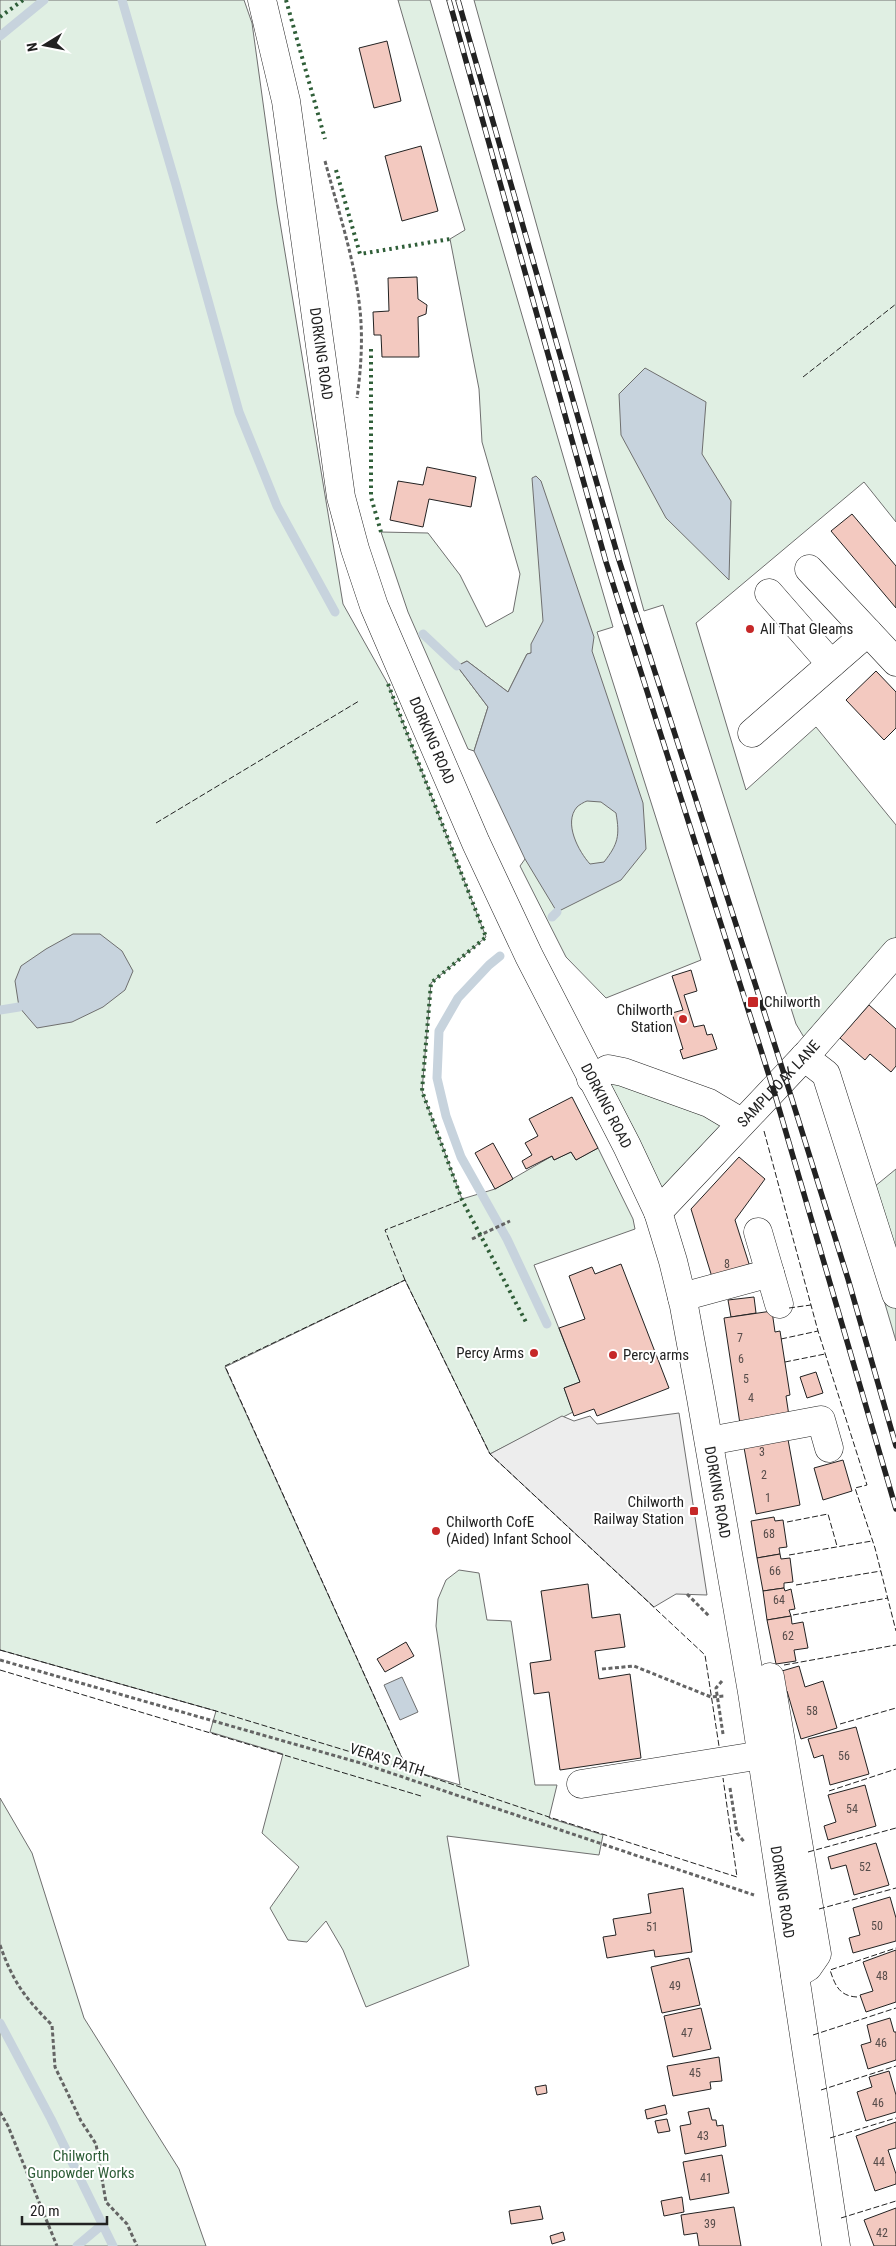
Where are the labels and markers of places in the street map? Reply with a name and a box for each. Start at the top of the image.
place label: All That Gleams [760,620,854,638]
marker: All That Gleams [744,623,756,635]
place label: Chilworth [764,993,821,1011]
marker: Chilworth [746,995,760,1009]
place label: Chilworth Station [616,1001,673,1036]
marker: Chilworth Station [677,1013,689,1025]
place label: Percy Arms [456,1344,524,1362]
place label: Percy arms [623,1346,689,1364]
marker: Percy Arms [528,1347,540,1359]
marker: Percy arms [607,1349,619,1361]
place label: Chilworth Railway Station [593,1493,684,1528]
marker: Chilworth Railway Station [688,1505,700,1517]
place label: Chilworth CofE (Aided) Infant School [446,1513,572,1548]
marker: Chilworth CofE (Aided) Infant School [430,1525,442,1537]

